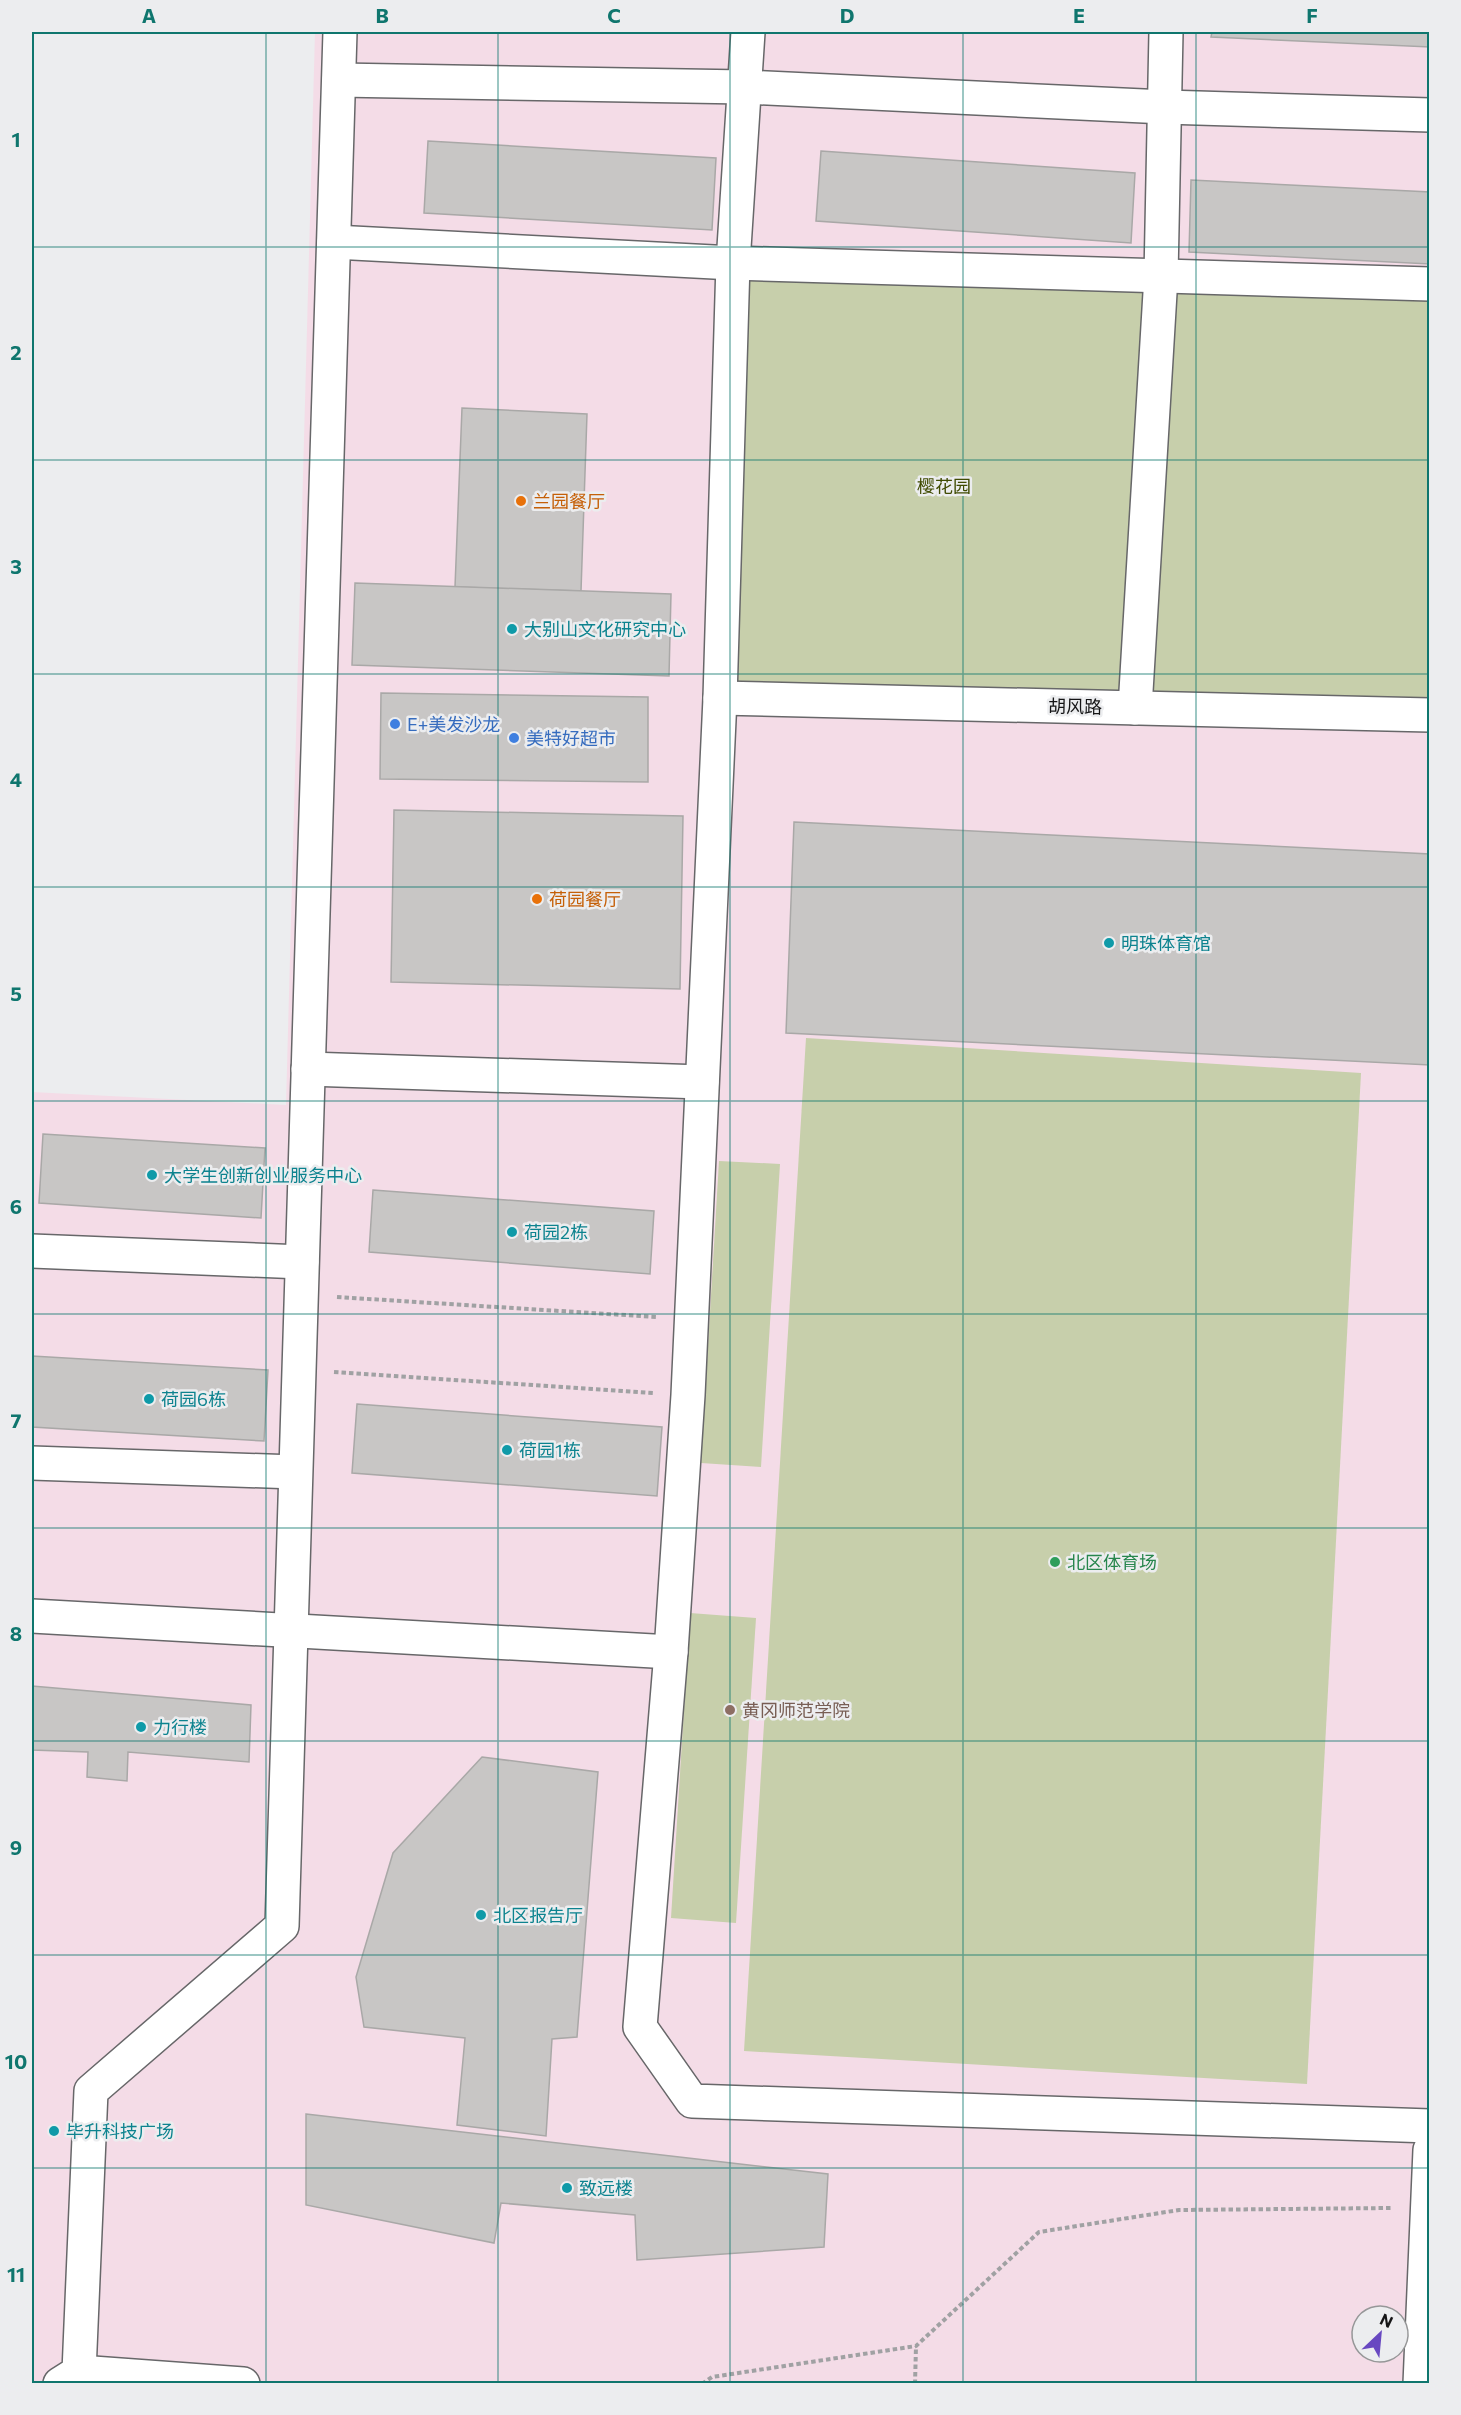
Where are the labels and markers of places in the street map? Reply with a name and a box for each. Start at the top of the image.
place label: 兰园餐厅 [533,490,605,512]
marker: 兰园餐厅 [514,494,528,508]
place label: 大别山文化研究中心 [524,618,686,640]
marker: 大别山文化研究中心 [505,622,519,636]
place label: E+美发沙龙 [407,713,500,735]
marker: E+美发沙龙 [388,717,402,731]
place label: 美特好超市 [526,727,616,749]
marker: 美特好超市 [507,731,521,745]
place label: 荷园餐厅 [549,888,621,910]
marker: 荷园餐厅 [530,892,544,906]
place label: 明珠体育馆 [1121,932,1211,954]
marker: 明珠体育馆 [1102,936,1116,950]
place label: 大学生创新创业服务中心 [164,1164,362,1186]
marker: 大学生创新创业服务中心 [145,1168,159,1182]
place label: 荷园2栋 [524,1221,588,1243]
marker: 荷园2栋 [505,1225,519,1239]
place label: 荷园6栋 [161,1388,226,1410]
marker: 荷园6栋 [142,1392,156,1406]
place label: 荷园1栋 [519,1439,581,1461]
marker: 荷园1栋 [500,1443,514,1457]
place label: 北区体育场 [1067,1551,1157,1573]
marker: 北区体育场 [1048,1555,1062,1569]
place label: 黄冈师范学院 [742,1699,850,1721]
marker: 黄冈师范学院 [723,1703,737,1717]
place label: 力行楼 [153,1716,207,1738]
marker: 力行楼 [134,1720,148,1734]
place label: 北区报告厅 [493,1904,583,1926]
marker: 北区报告厅 [474,1908,488,1922]
place label: 毕升科技广场 [66,2120,174,2142]
marker: 毕升科技广场 [47,2124,61,2138]
place label: 致远楼 [579,2177,633,2199]
marker: 致远楼 [560,2181,574,2195]

